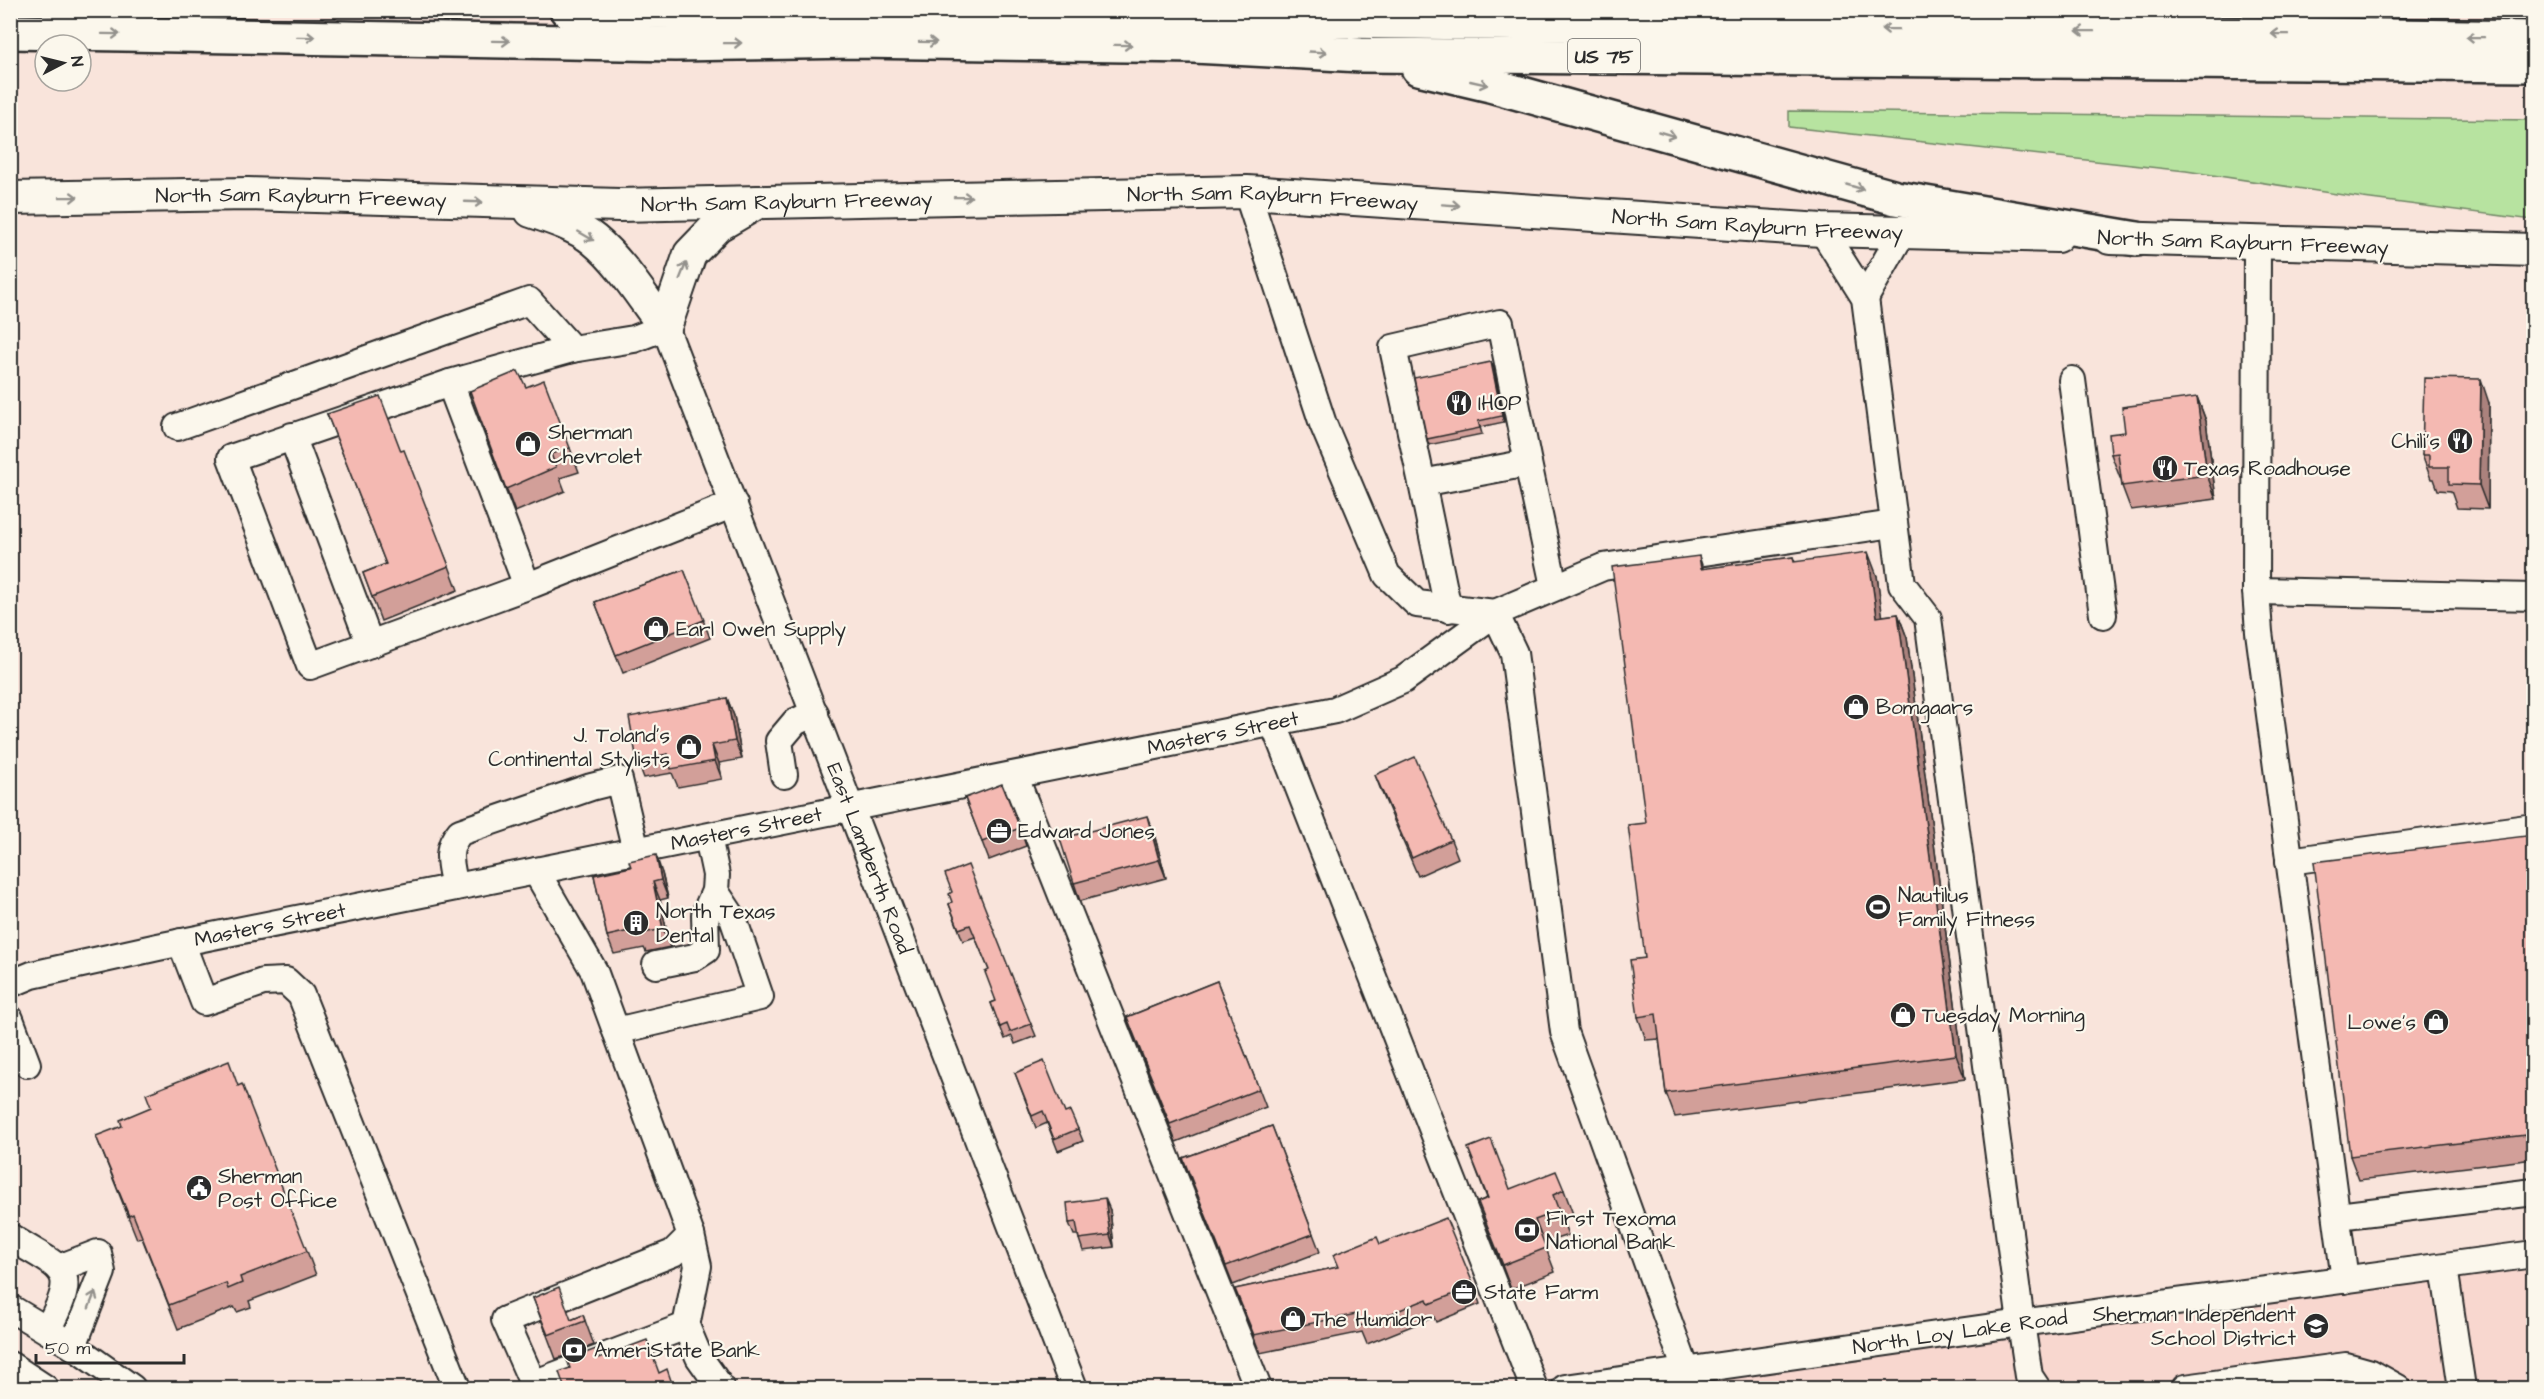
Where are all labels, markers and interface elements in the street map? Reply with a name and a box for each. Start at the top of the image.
one-way arrow [1881,23,1901,35]
one-way arrow [2076,25,2096,37]
one-way arrow [100,28,120,40]
one-way arrow [2271,28,2291,40]
one-way arrow [295,31,315,43]
one-way arrow [2466,31,2486,43]
north arrow [33,33,93,93]
one-way arrow [490,35,510,46]
one-way arrow [918,36,938,48]
one-way arrow [723,37,743,49]
one-way arrow [1113,39,1133,51]
road number: US 75 [1568,39,1640,73]
one-way arrow [1308,47,1328,58]
text: N [65,55,88,68]
one-way arrow [1469,77,1488,89]
one-way arrow [1657,129,1676,141]
street label: North Sam Rayburn Freeway [1127,178,1419,220]
street label: North Sam Rayburn Freeway [155,180,447,217]
one-way arrow [1845,182,1864,193]
street label: North Sam Rayburn Freeway [641,185,933,220]
one-way arrow [58,191,78,203]
one-way arrow [952,191,972,203]
one-way arrow [463,197,483,208]
one-way arrow [1441,200,1461,211]
street label: North Sam Rayburn Freeway [1611,202,1904,249]
street label: North Sam Rayburn Freeway [2097,223,2389,264]
one-way arrow [577,230,594,242]
one-way arrow [678,263,689,281]
restaurant icon: IHOP [1444,388,1474,418]
place label: IHOP [1478,389,1522,418]
place label: Sherman Chevrolet [548,418,643,471]
restaurant icon: Chili's [2445,426,2475,456]
place label: Chili's [2391,427,2440,456]
shop icon: Sherman Chevrolet [513,429,543,459]
restaurant icon: Texas Roadhouse [2150,453,2180,483]
place label: Texas Roadhouse [2184,454,2351,483]
shop icon: Earl Owen Supply [641,614,671,644]
place label: Earl Owen Supply [676,615,847,646]
shop icon: Bomgaars [1841,692,1871,722]
place label: Bomgaars [1876,693,1973,724]
street label: Masters Street [1145,704,1302,762]
place label: J. Toland's Continental Stylists [488,721,670,776]
shop icon: J. Toland's Continental Stylists [674,732,704,762]
street label: East Lamberth Road [819,759,919,958]
street label: Masters Street [668,800,825,858]
office icon: Edward Jones [984,816,1014,846]
place label: Edward Jones [1018,817,1155,846]
place label: Nautilus Family Fitness [1898,881,2035,936]
sports icon: Nautilus Family Fitness [1863,892,1893,922]
street label: Masters Street [192,895,349,954]
place label: North Texas Dental [656,897,775,950]
building icon: North Texas Dental [621,908,651,938]
shop icon: Tuesday Morning [1888,1000,1918,1030]
place label: Tuesday Morning [1922,1001,2085,1032]
shop icon: Lowe's [2421,1007,2451,1037]
place label: Lowe's [2347,1008,2416,1037]
place label: Sherman Post Office [218,1162,337,1215]
public building icon: Sherman Post Office [184,1173,214,1203]
place label: First Texoma National Bank [1546,1204,1676,1257]
bank icon: First Texoma National Bank [1512,1215,1542,1245]
office icon: State Farm [1449,1277,1479,1307]
place label: State Farm [1484,1278,1599,1307]
one-way arrow [87,1291,98,1310]
place label: Sherman Independent School District [2093,1300,2297,1353]
street label: North Loy Lake Road [1851,1303,2069,1362]
shop icon: The Humidor [1278,1304,1308,1334]
place label: The Humidor [1312,1305,1433,1334]
school or university icon: Sherman Independent School District [2301,1311,2331,1341]
scale bar [36,1327,184,1365]
bank icon: AmeriState Bank [559,1335,589,1365]
text: 50 m [45,1336,90,1361]
place label: AmeriState Bank [594,1336,760,1365]

